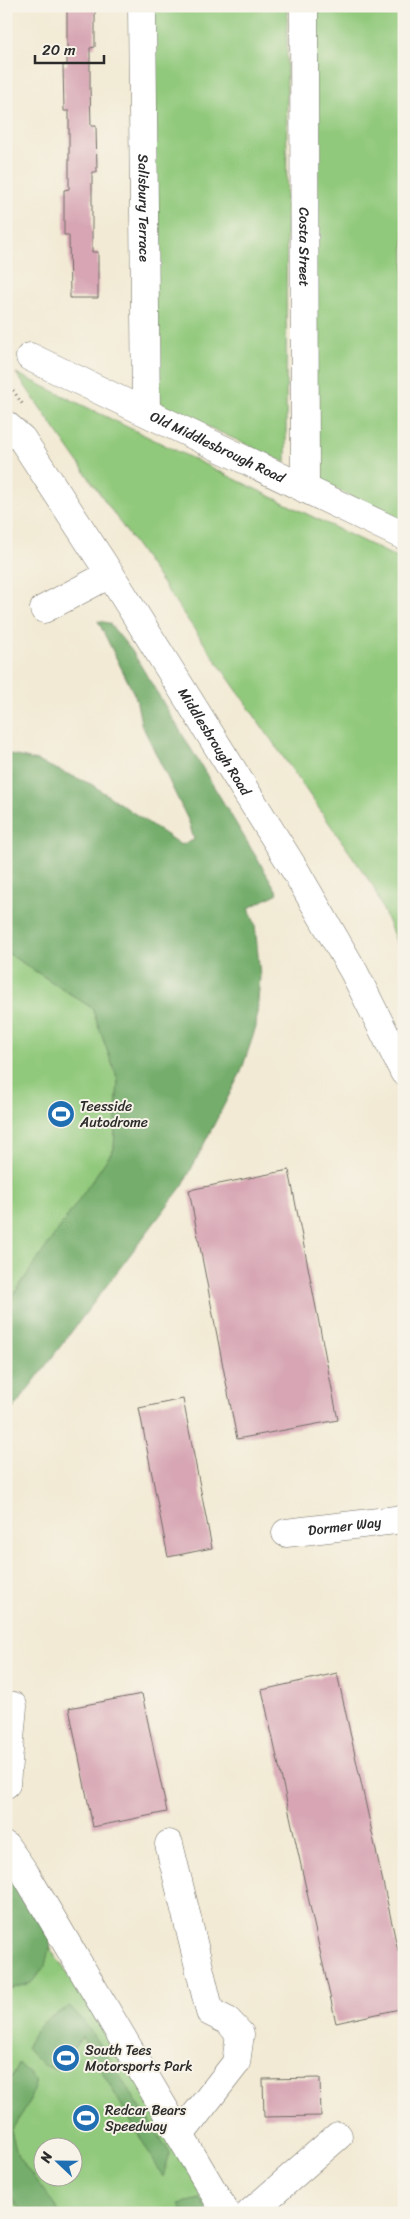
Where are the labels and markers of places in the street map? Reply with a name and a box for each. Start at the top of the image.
place label: Teesside Autodrome [79,1094,148,1135]
sports icon: Teesside Autodrome [46,1099,76,1129]
place label: South Tees Motorsports Park [85,2038,193,2079]
sports icon: South Tees Motorsports Park [51,2043,81,2073]
place label: Redcar Bears Speedway [105,2098,187,2139]
sports icon: Redcar Bears Speedway [71,2103,101,2133]

